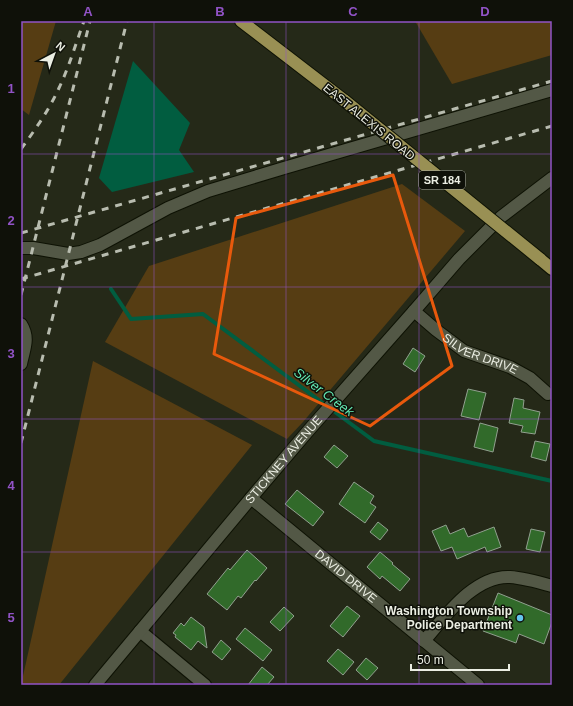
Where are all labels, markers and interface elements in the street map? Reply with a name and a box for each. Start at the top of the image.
text: A [83,4,93,19]
text: B [215,4,225,19]
text: C [348,4,358,19]
text: D [480,4,490,19]
north arrow [34,34,74,74]
text: N [54,39,68,54]
text: 1 [7,81,15,96]
street label: EAST ALEXIS ROAD [320,81,418,163]
road number: SR 184 [419,171,465,189]
text: 2 [7,213,15,228]
street label: SILVER DRIVE [440,330,521,377]
text: 3 [7,346,15,361]
water label: Silver Creek [291,365,358,420]
street label: STICKNEY AVENUE [242,413,325,506]
text: 4 [7,478,15,493]
street label: DAVID DRIVE [312,547,380,606]
place label: Washington Township Police Department [385,604,512,632]
text: 5 [7,610,15,625]
marker: Washington Township Police Department [515,613,525,623]
scale bar [411,646,509,672]
text: 50 m [417,653,444,667]

